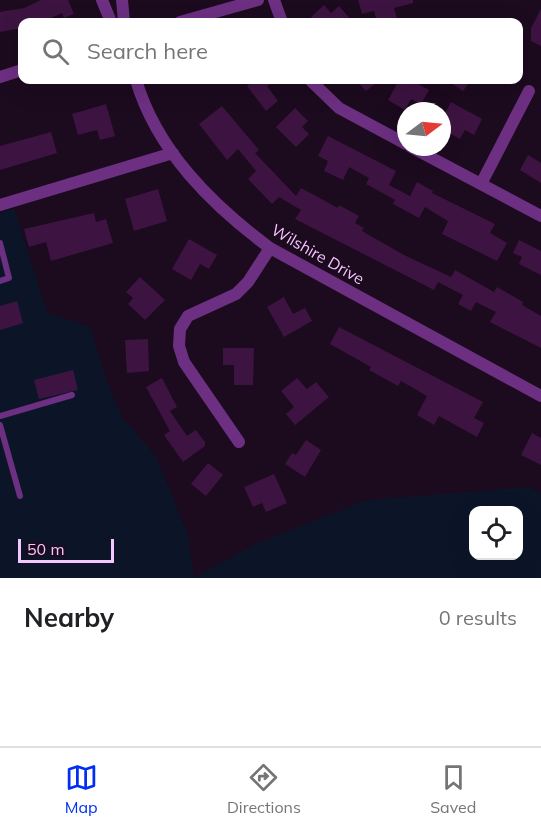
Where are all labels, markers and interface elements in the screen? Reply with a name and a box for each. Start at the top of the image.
search box [18,18,523,84]
icon: search [39,35,72,68]
text: Search here [87,37,208,65]
north arrow [397,102,451,156]
street label: Wilshire Drive [268,219,368,289]
map controls [469,506,523,560]
button: locate [469,506,523,560]
scale bar [18,536,114,564]
text: 50 m [27,539,64,559]
text: Nearby [24,601,114,634]
text: 0 results [439,605,517,630]
tab: Map [65,761,98,817]
tab: Directions [227,761,301,817]
tab: Saved [430,761,476,817]

